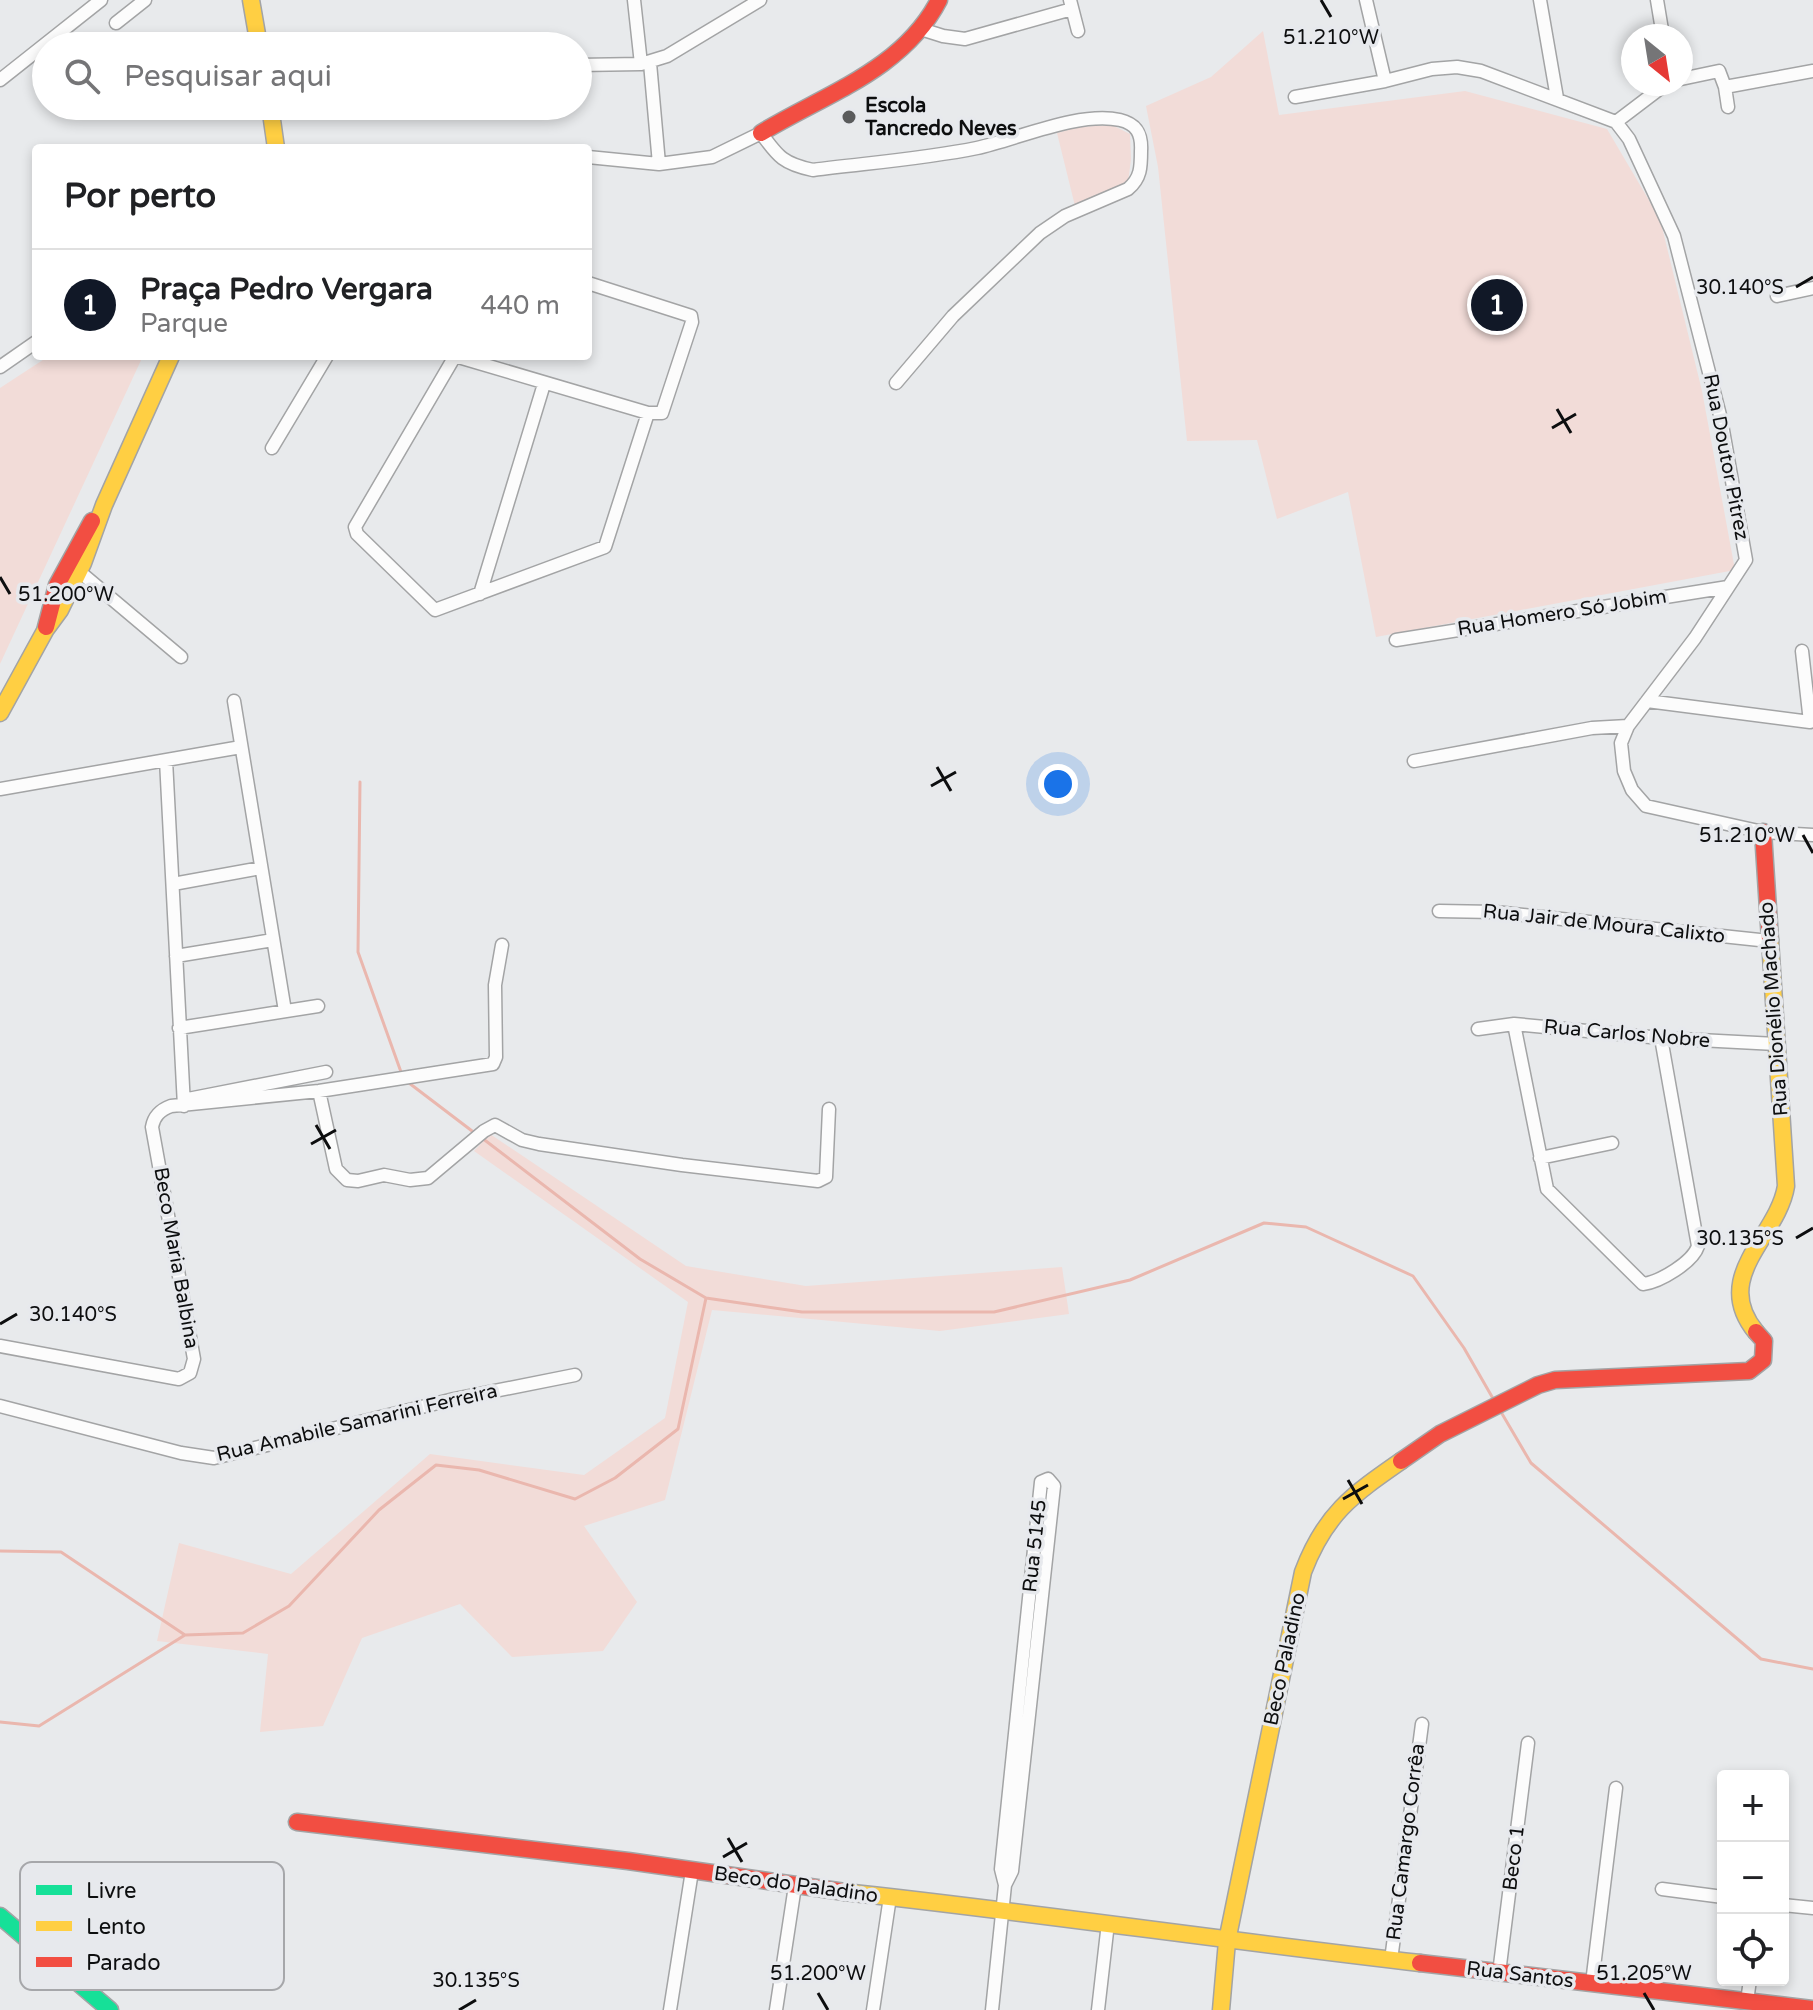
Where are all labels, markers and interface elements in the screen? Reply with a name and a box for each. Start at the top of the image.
north arrow [1621,24,1693,96]
text: 51.210°W [1283,26,1379,50]
search box [32,32,592,120]
icon: search [60,54,104,98]
text: Pesquisar aqui [124,58,332,95]
place label: Escola Tancredo Neves [864,94,1017,141]
marker: Escola Tancredo Neves [840,108,858,126]
text: Por perto [64,176,216,217]
text: Praça Pedro Vergara [140,271,433,308]
pin: 1 [1471,275,1523,335]
text: 30.140°S [1696,276,1784,300]
text: 1 [82,290,98,321]
text: 440 m [480,290,560,321]
text: Parque [140,308,228,339]
street label: Rua Doutor Pitrez [1698,372,1754,542]
text: 51.200°W [18,583,114,607]
street label: Rua Homero Só Jobim [1456,585,1668,641]
your location [1038,764,1078,804]
text: 51.210°W [1699,824,1795,848]
street label: Rua Jair de Moura Calixto [1482,899,1726,949]
street label: Rua Dionélio Machado [1755,901,1793,1117]
street label: Rua Carlos Nobre [1543,1015,1711,1053]
street label: Beco Maria Balbina [148,1165,204,1351]
text: 30.135°S [1696,1227,1784,1251]
text: 30.140°S [29,1303,117,1327]
street label: Rua Amabile Samarini Ferreira [214,1379,500,1467]
street label: Rua 5145 [1018,1498,1052,1594]
street label: Beco Paladino [1259,1590,1311,1728]
street label: Rua Camargo Corrêa [1382,1742,1430,1942]
map controls [1717,1770,1789,1986]
button: + [1717,1770,1789,1842]
street label: Beco 1 [1498,1824,1530,1892]
button: − [1717,1842,1789,1914]
legend [20,1862,284,1990]
street label: Beco do Paladino [712,1862,880,1908]
text: Livre [86,1878,136,1904]
text: Lento [86,1914,146,1940]
button: locate [1717,1914,1789,1986]
text: Parado [86,1950,161,1976]
street label: Rua Santos [1465,1957,1575,1993]
text: 51.200°W [770,1962,866,1986]
text: 51.205°W [1596,1962,1692,1986]
text: 30.135°S [432,1969,520,1993]

